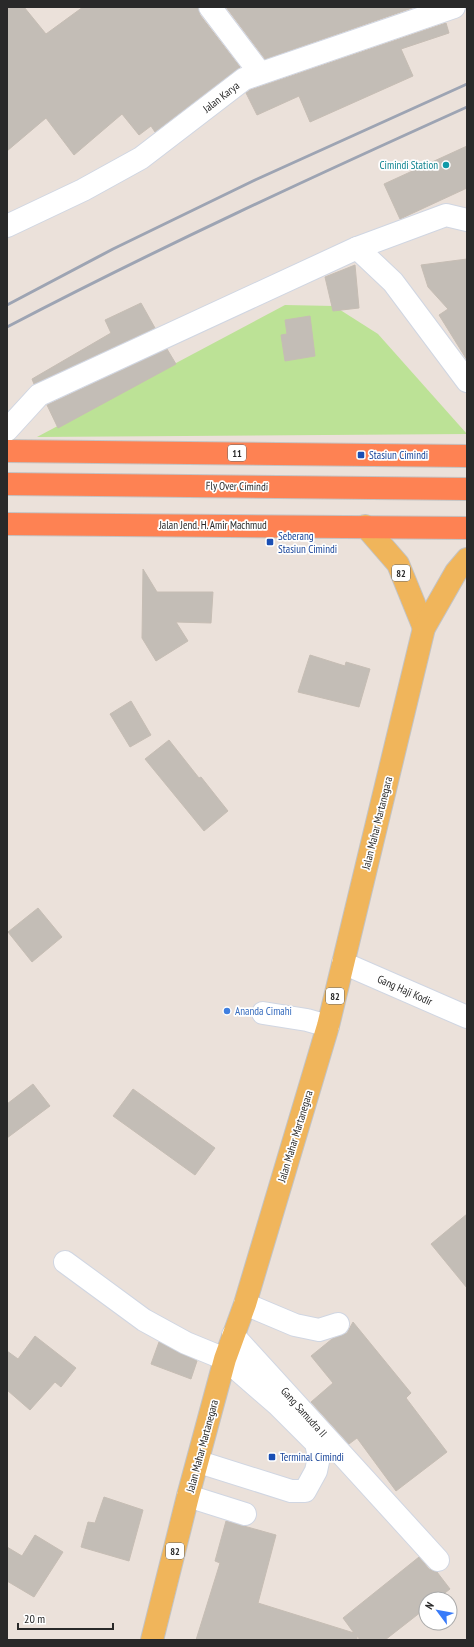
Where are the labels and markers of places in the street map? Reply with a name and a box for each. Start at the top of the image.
place label: Cimindi Station [380,158,438,172]
marker: Cimindi Station [441,160,451,170]
place label: Stasiun Cimindi [369,448,428,462]
marker: Stasiun Cimindi [356,450,366,460]
place label: Seberang Stasiun Cimindi [278,529,337,556]
marker: Seberang Stasiun Cimindi [265,537,275,547]
place label: Ananda Cimahi [235,1004,292,1018]
marker: Ananda Cimahi [222,1006,232,1016]
place label: Terminal Cimindi [280,1450,344,1464]
marker: Terminal Cimindi [267,1452,277,1462]

